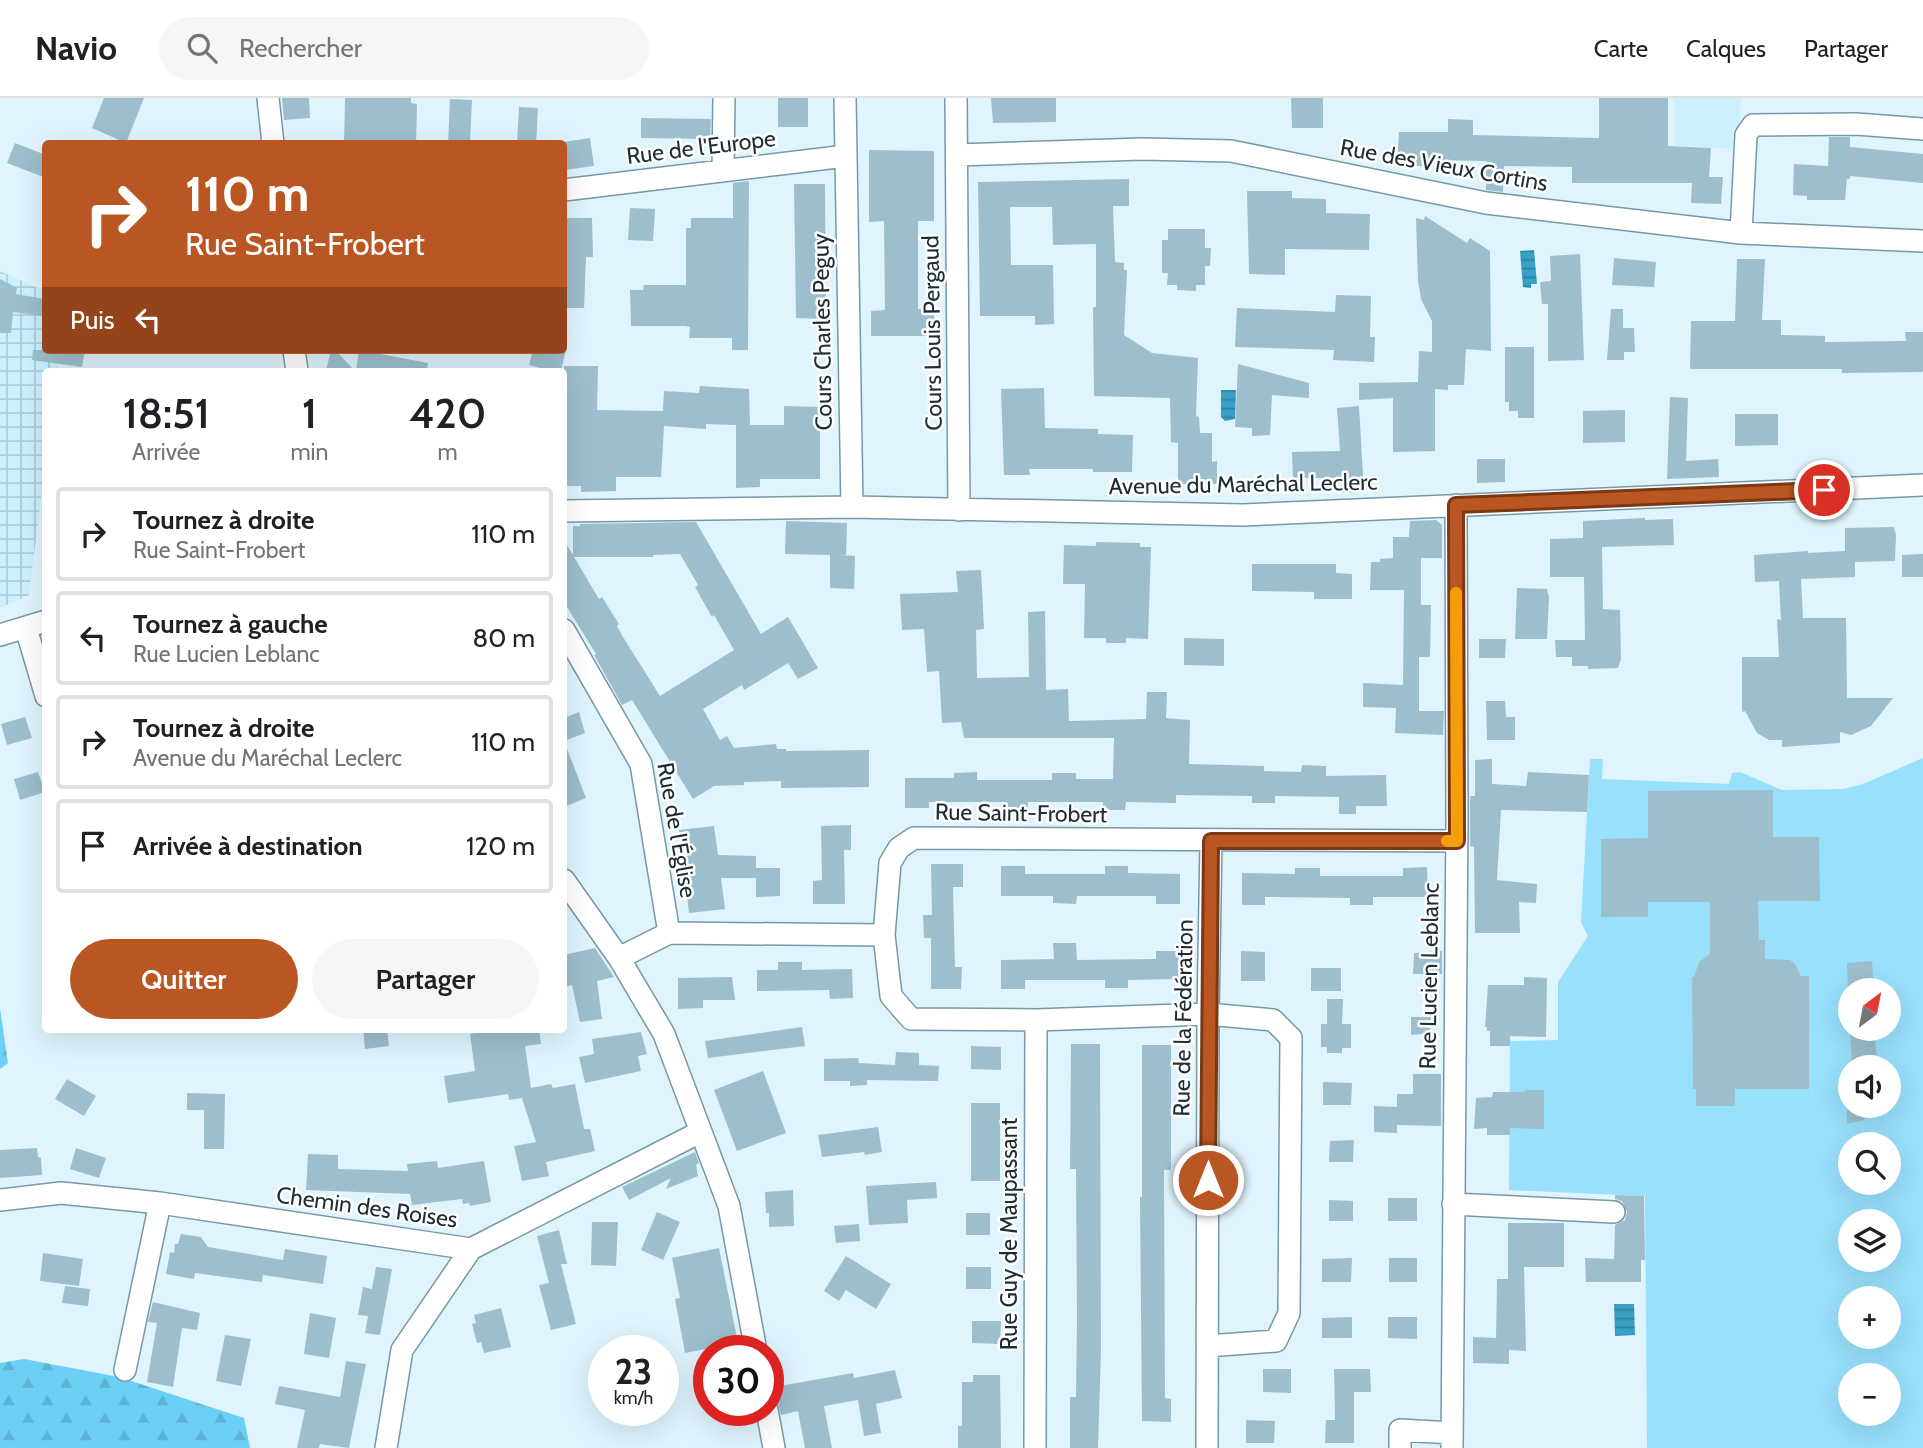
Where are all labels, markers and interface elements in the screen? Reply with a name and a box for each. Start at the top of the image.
search box [159,17,649,80]
text: Navio [35,28,117,68]
icon: search [183,29,221,67]
text: Rechercher [239,32,362,64]
text: Carte [1594,34,1648,63]
text: Calques [1686,34,1766,63]
text: Partager [1804,34,1888,63]
street label: Rue de l'Europe [625,124,777,170]
street label: Rue des Vieux Cortins [1338,133,1550,197]
text: 110 m [185,164,309,223]
icon: right [70,168,161,259]
text: Rue Saint-Frobert [185,224,425,263]
street label: Cours Charles Peguy [806,233,838,431]
street label: Cours Louis Pergaud [916,235,948,431]
icon: left [129,301,167,339]
text: Puis [70,304,115,336]
text: 18:51 [123,387,210,439]
text: 1 [302,387,317,439]
text: 420 [409,387,486,439]
text: Arrivée [132,438,200,466]
text: min [290,438,328,466]
text: m [438,438,458,466]
pin [1794,460,1854,520]
street label: Avenue du Maréchal Leclerc [1108,468,1378,500]
icon: arrive [1805,471,1843,509]
text: Tournez à droite [133,504,315,536]
icon: right [74,515,112,553]
text: 110 m [471,518,535,550]
text: Rue Saint-Frobert [133,536,305,564]
text: Tournez à gauche [133,608,328,640]
icon: left [74,619,112,657]
text: 80 m [472,622,535,654]
text: Rue Lucien Leblanc [133,640,320,668]
text: Tournez à droite [133,712,315,744]
icon: right [74,723,112,761]
text: 110 m [471,726,535,758]
text: Avenue du Maréchal Leclerc [133,744,402,772]
street label: Rue de l'Église [651,760,704,900]
street label: Rue Saint-Frobert [935,797,1108,829]
icon: arrive [74,827,112,865]
text: Arrivée à destination [133,830,363,862]
text: 120 m [466,830,535,862]
street label: Rue Lucien Leblanc [1413,882,1445,1070]
street label: Rue de la Fédération [1167,919,1199,1117]
button: Quitter [70,939,298,1019]
button: Partager [312,939,539,1019]
north arrow [1838,978,1900,1041]
map controls [1838,978,1901,1426]
button: sound [1838,1055,1901,1118]
street label: Rue Guy de Maupassant [995,1118,1023,1350]
button: search [1838,1132,1901,1195]
position arrow [1171,1143,1245,1217]
street label: Chemin des Roises [275,1180,459,1234]
button: layers [1838,1209,1901,1272]
button: + [1838,1286,1901,1349]
speed limit sign: 30 [693,1335,784,1426]
text: 23 [615,1350,652,1393]
button: − [1838,1363,1901,1426]
text: km/h [614,1387,653,1409]

